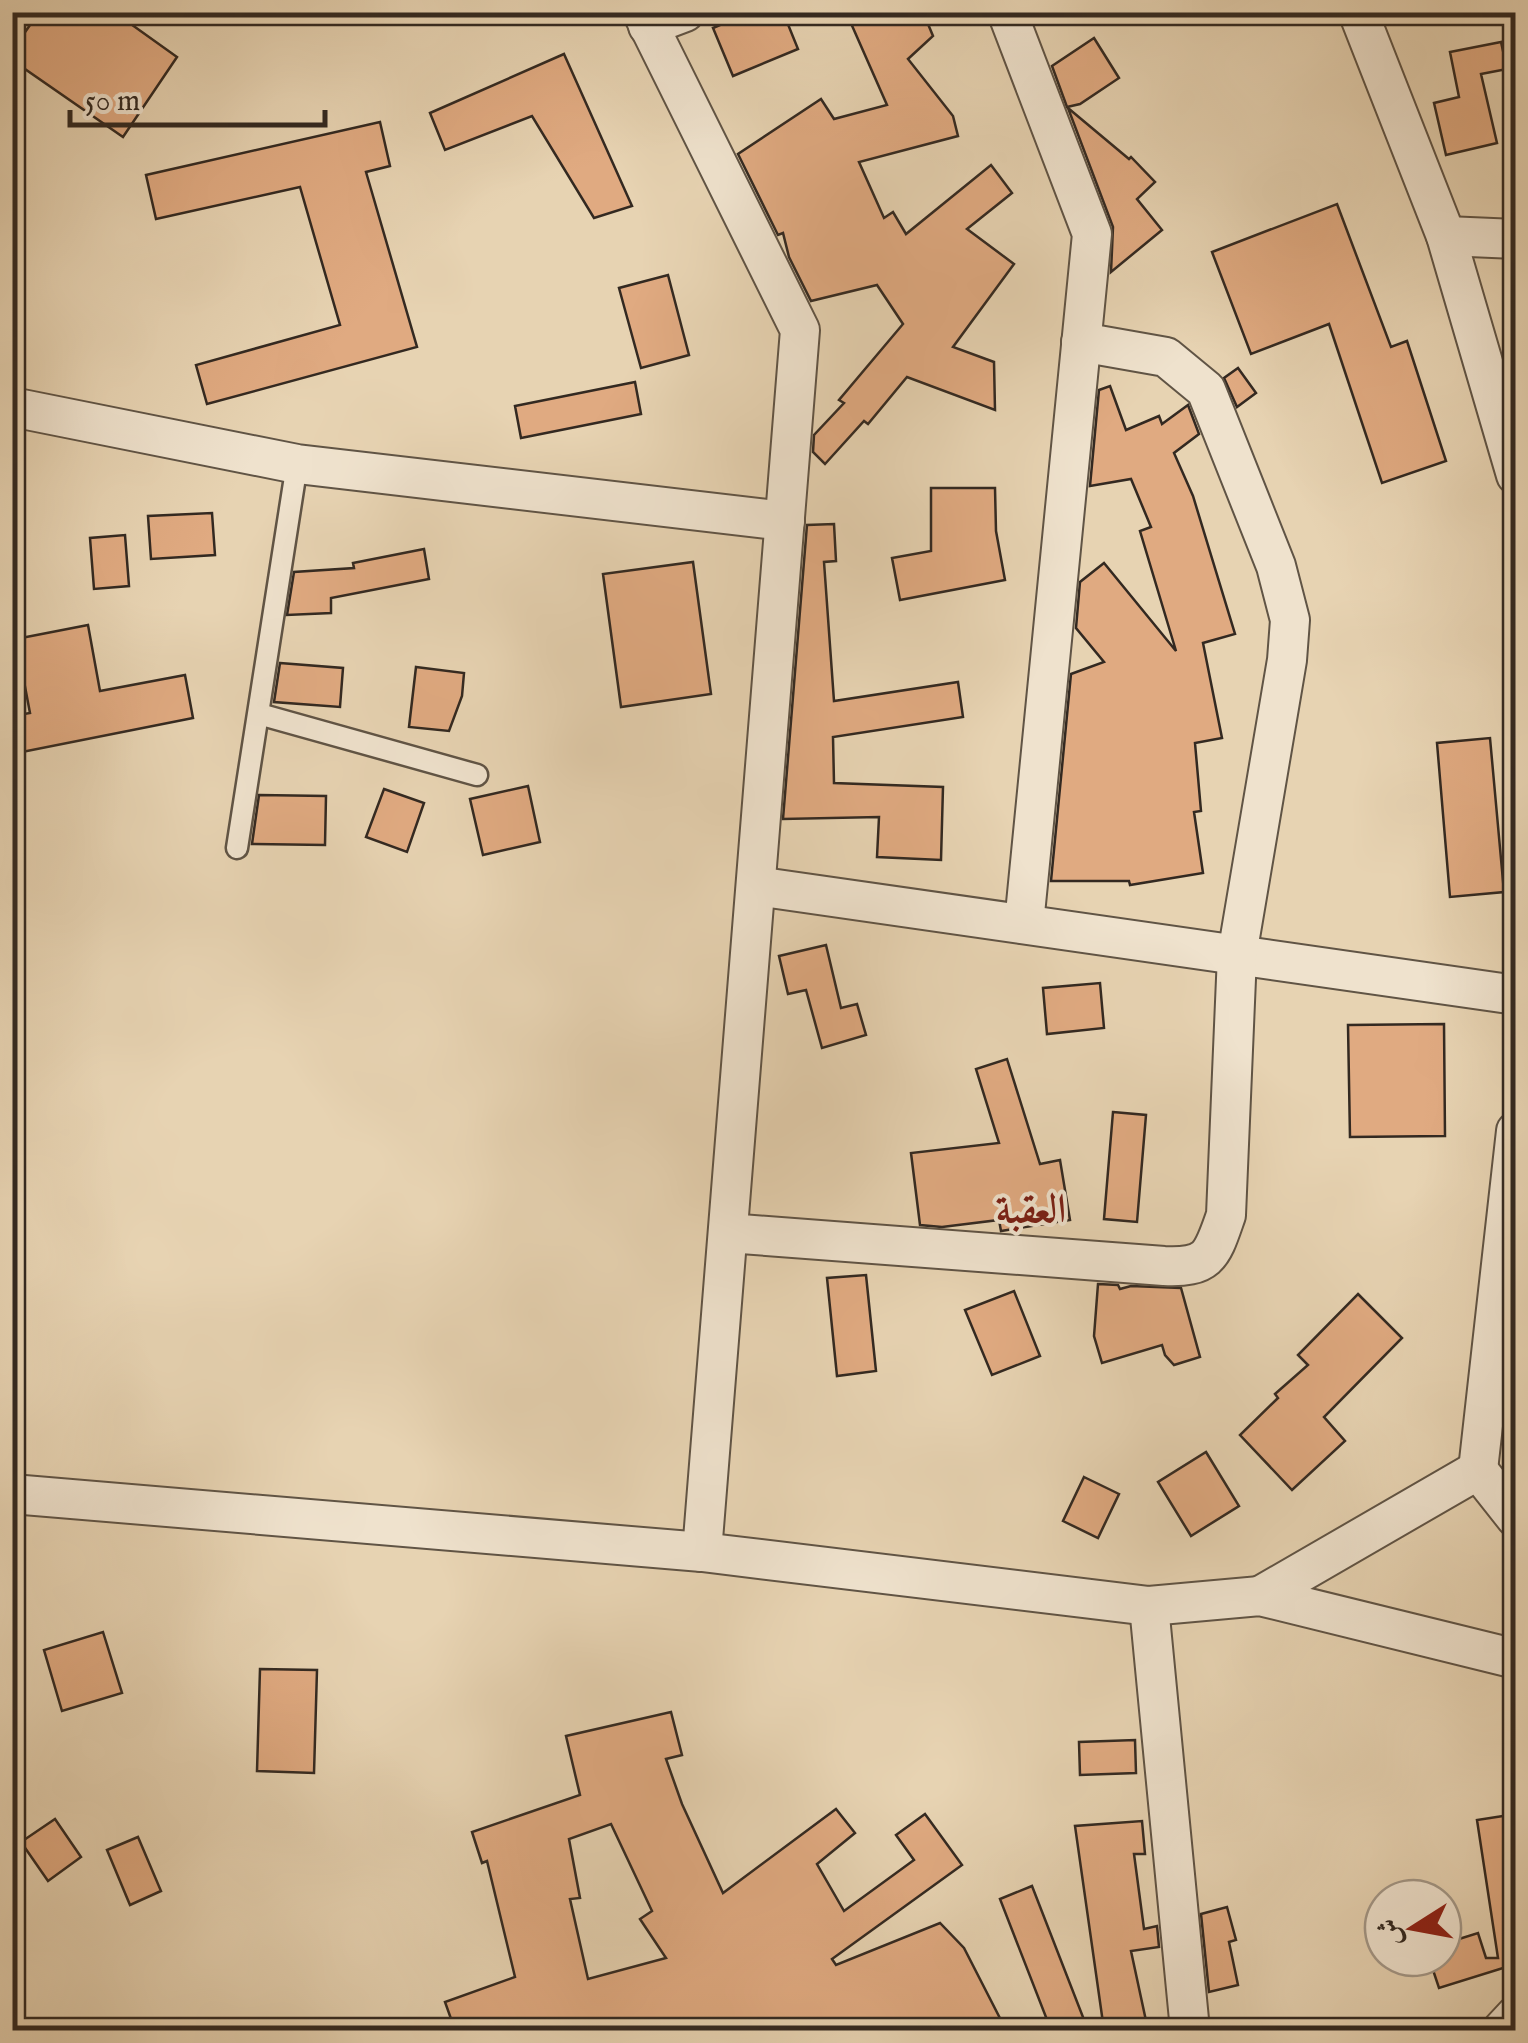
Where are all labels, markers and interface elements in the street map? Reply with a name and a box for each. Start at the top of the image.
scale bar [70,65,325,127]
text: 50 m [85,83,140,121]
district label: العقبة [996,1186,1066,1237]
north arrow [1363,1878,1463,1978]
text: ش [1371,1915,1411,1949]

